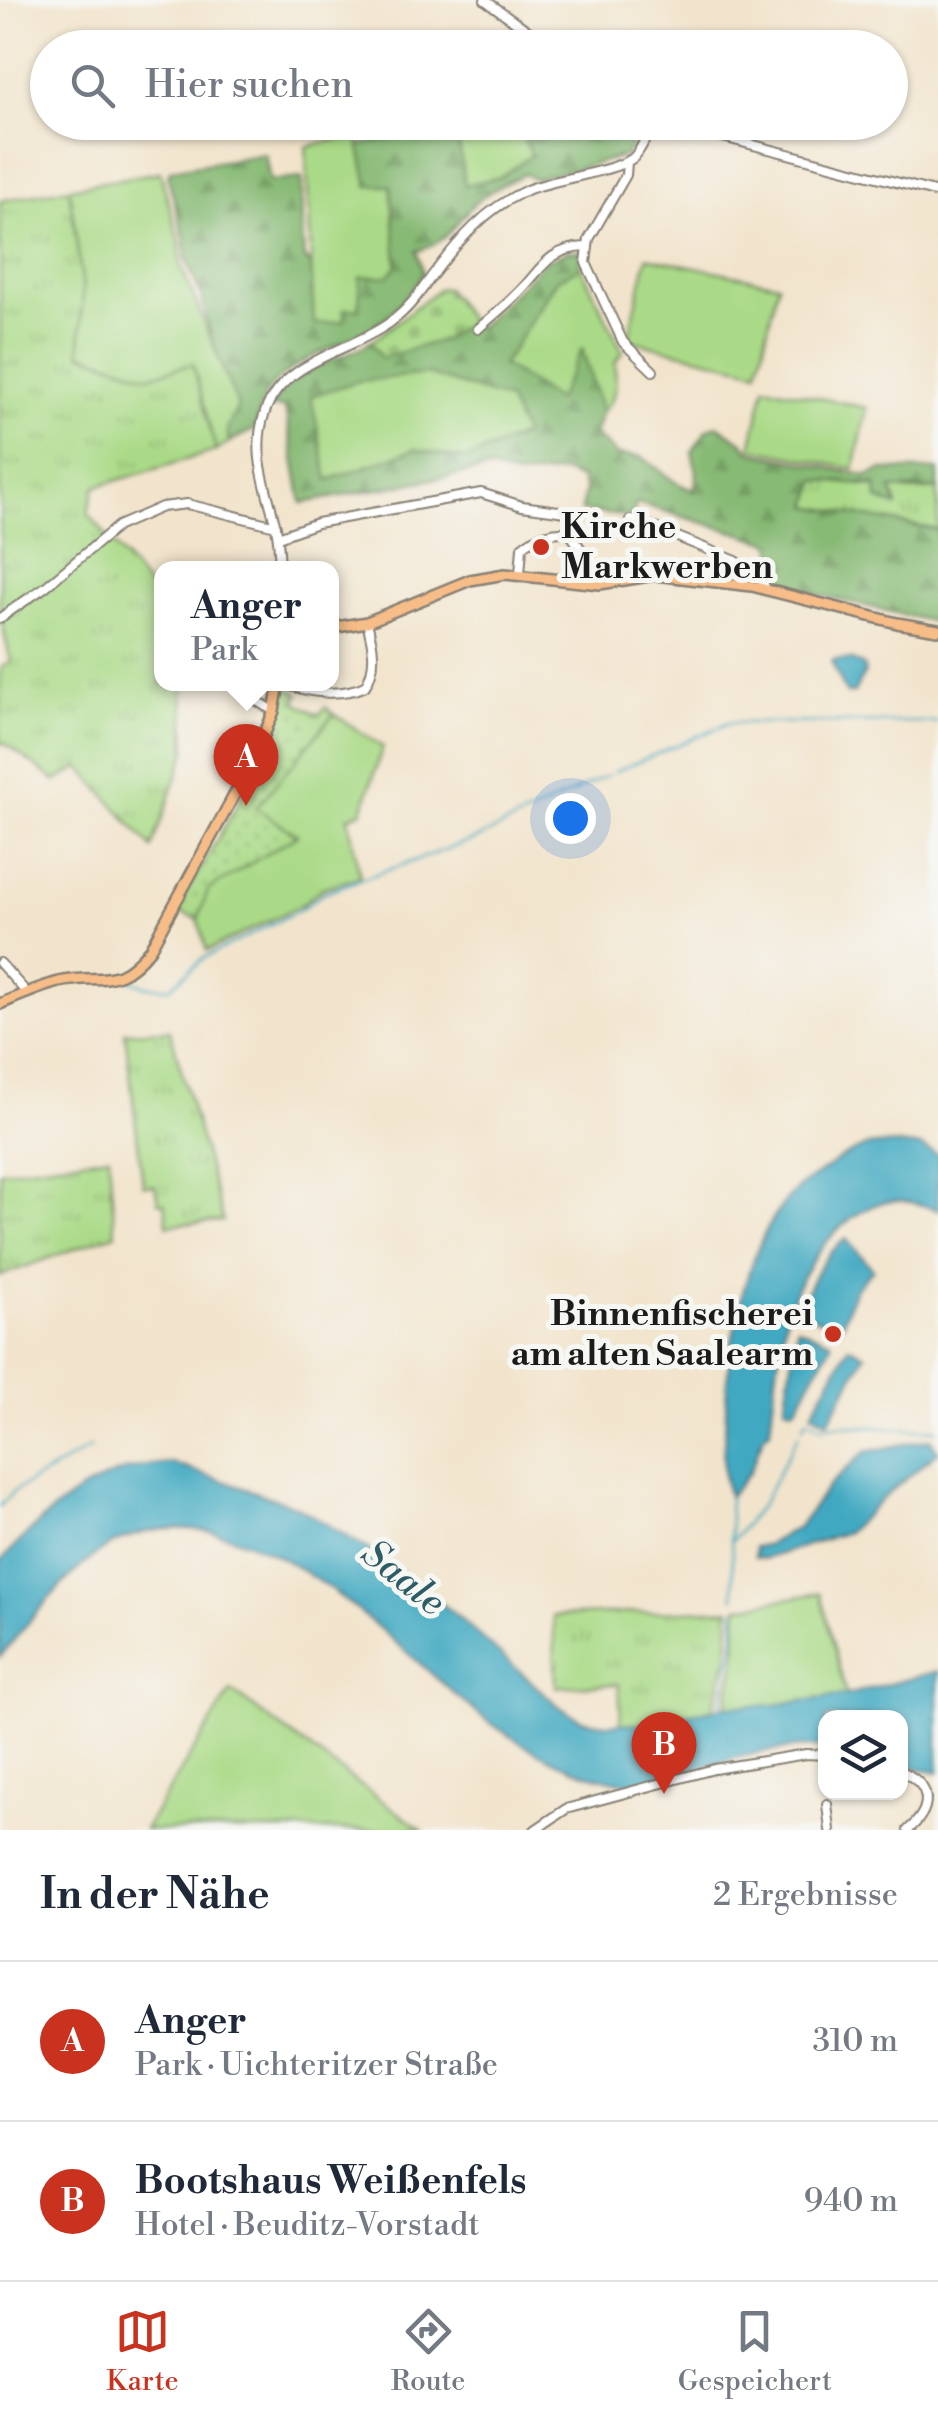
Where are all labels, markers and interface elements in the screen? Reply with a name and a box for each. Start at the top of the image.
search box [30,30,908,140]
icon: search [65,58,120,113]
text: Hier suchen [145,62,353,109]
place label: Kirche Markwerben [561,506,773,589]
marker: Kirche Markwerben [530,536,552,558]
popup [154,561,339,691]
text: Anger [191,583,302,630]
text: Park [191,630,257,670]
pin: A [214,724,278,806]
your location [545,793,596,844]
place label: Binnenfischerei am alten Saalearm [511,1293,813,1376]
marker: Binnenfischerei am alten Saalearm [822,1323,844,1345]
water label: Saale [352,1530,455,1626]
map controls [818,1710,908,1800]
button: layers [818,1710,908,1800]
pin: B [632,1712,696,1794]
text: In der Nähe [40,1869,270,1922]
text: 2 Ergebnisse [713,1875,898,1915]
text: Anger [135,1998,247,2045]
text: A [61,2021,84,2061]
text: 310 m [812,2021,898,2061]
text: Park · Uichteritzer Straße [135,2045,498,2085]
text: Bootshaus Weißenfels [135,2158,527,2205]
text: B [60,2181,85,2221]
text: 940 m [804,2181,898,2221]
text: Hotel · Beuditz-Vorstadt [135,2205,479,2245]
tab: Karte [106,2304,179,2399]
tab: Route [391,2304,465,2399]
tab: Gespeichert [678,2304,832,2399]

